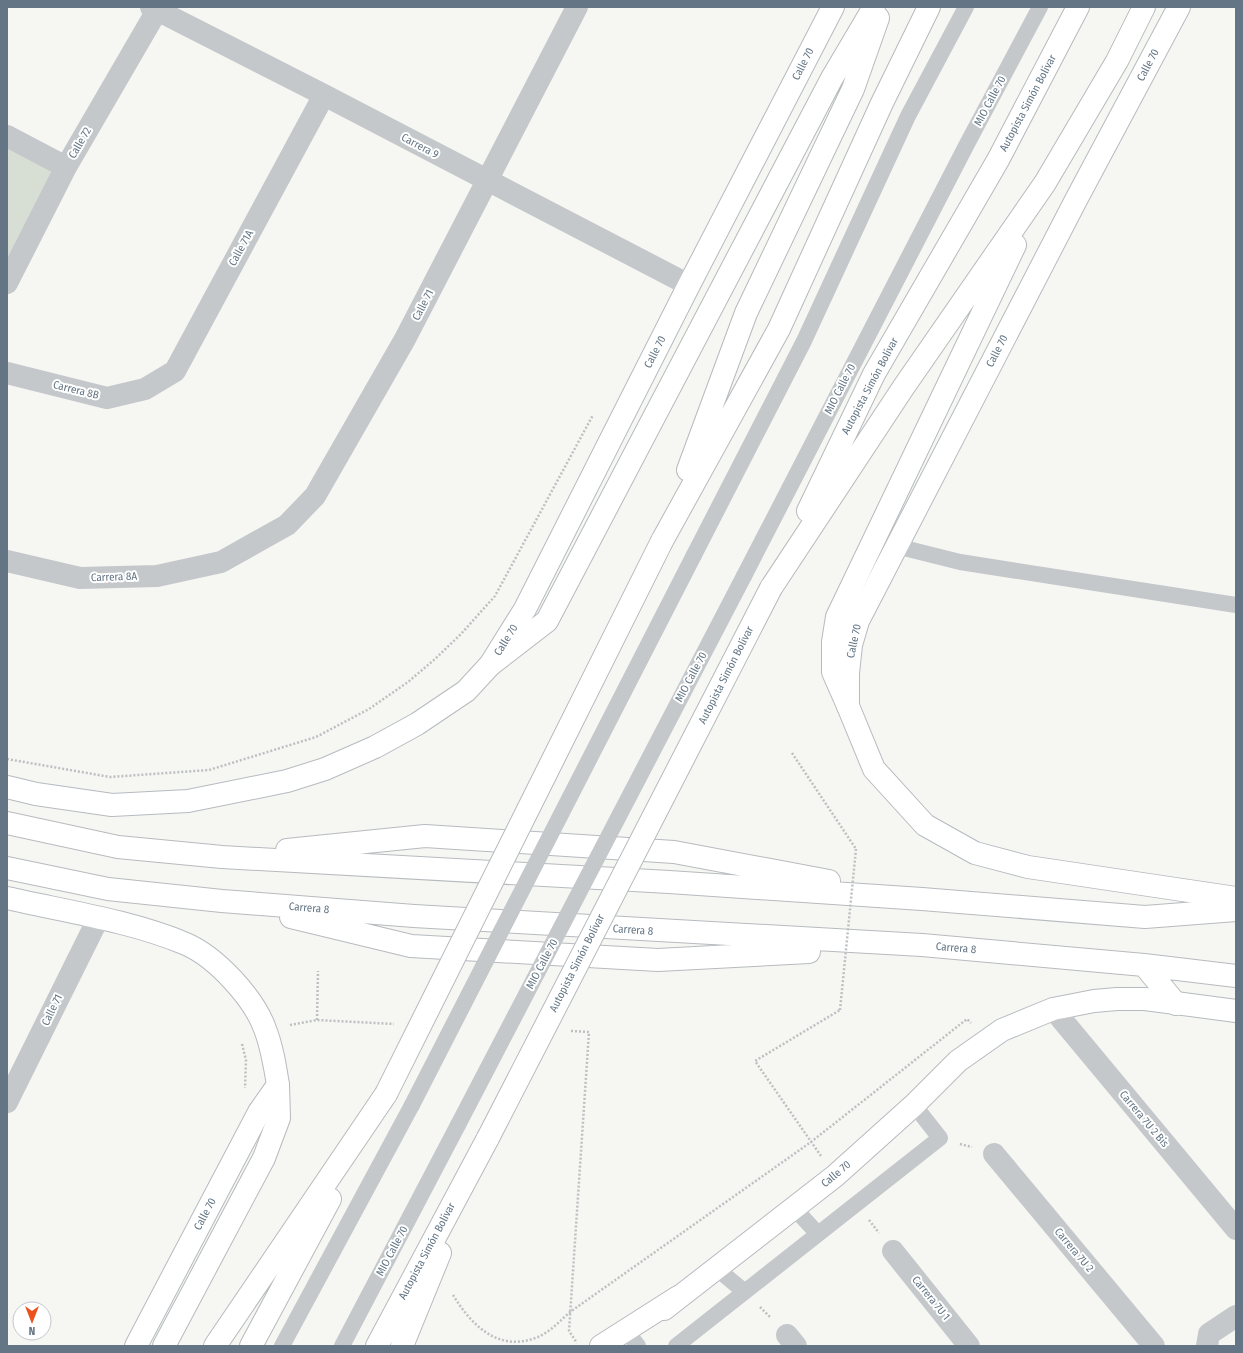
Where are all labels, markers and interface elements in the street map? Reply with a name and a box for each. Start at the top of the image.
street label: Calle 70 [789,45,817,82]
street label: Calle 70 [1134,46,1162,83]
street label: Autopista Simón Bolívar [997,52,1059,154]
street label: MIO Calle 70 [971,74,1009,128]
street label: Calle 72 [66,125,94,161]
street label: Carrera 9 [399,131,441,161]
street label: Calle 71A [226,228,256,268]
street label: Calle 71 [410,287,436,323]
street label: Calle 70 [983,332,1011,369]
street label: Calle 70 [641,333,669,370]
street label: Autopista Simón Bolívar [839,335,901,437]
street label: MIO Calle 70 [822,361,858,416]
street label: Carrera 8B [52,378,100,402]
street label: Carrera 8A [91,570,138,584]
street label: Calle 70 [491,622,521,658]
street label: Calle 70 [844,622,864,659]
street label: Autopista Simón Bolívar [696,624,756,726]
street label: MIO Calle 70 [672,650,710,704]
street label: Carrera 8 [288,900,330,916]
street label: Autopista Simón Bolívar [547,912,607,1014]
street label: Carrera 8 [612,922,654,938]
street label: MIO Calle 70 [523,937,561,991]
street label: Carrera 8 [935,940,977,956]
street label: Calle 71 [39,992,65,1028]
street label: Carrera 7U 2 Bis [1117,1088,1172,1150]
street label: Calle 70 [819,1158,854,1190]
street label: Calle 70 [191,1195,219,1232]
street label: Autopista Simón Bolívar [396,1200,458,1302]
street label: MIO Calle 70 [373,1224,411,1278]
street label: Carrera 7U 2 [1052,1225,1096,1275]
street label: Carrera 7U 1 [909,1273,953,1323]
north arrow [12,1301,52,1341]
text: N [29,1324,35,1337]

